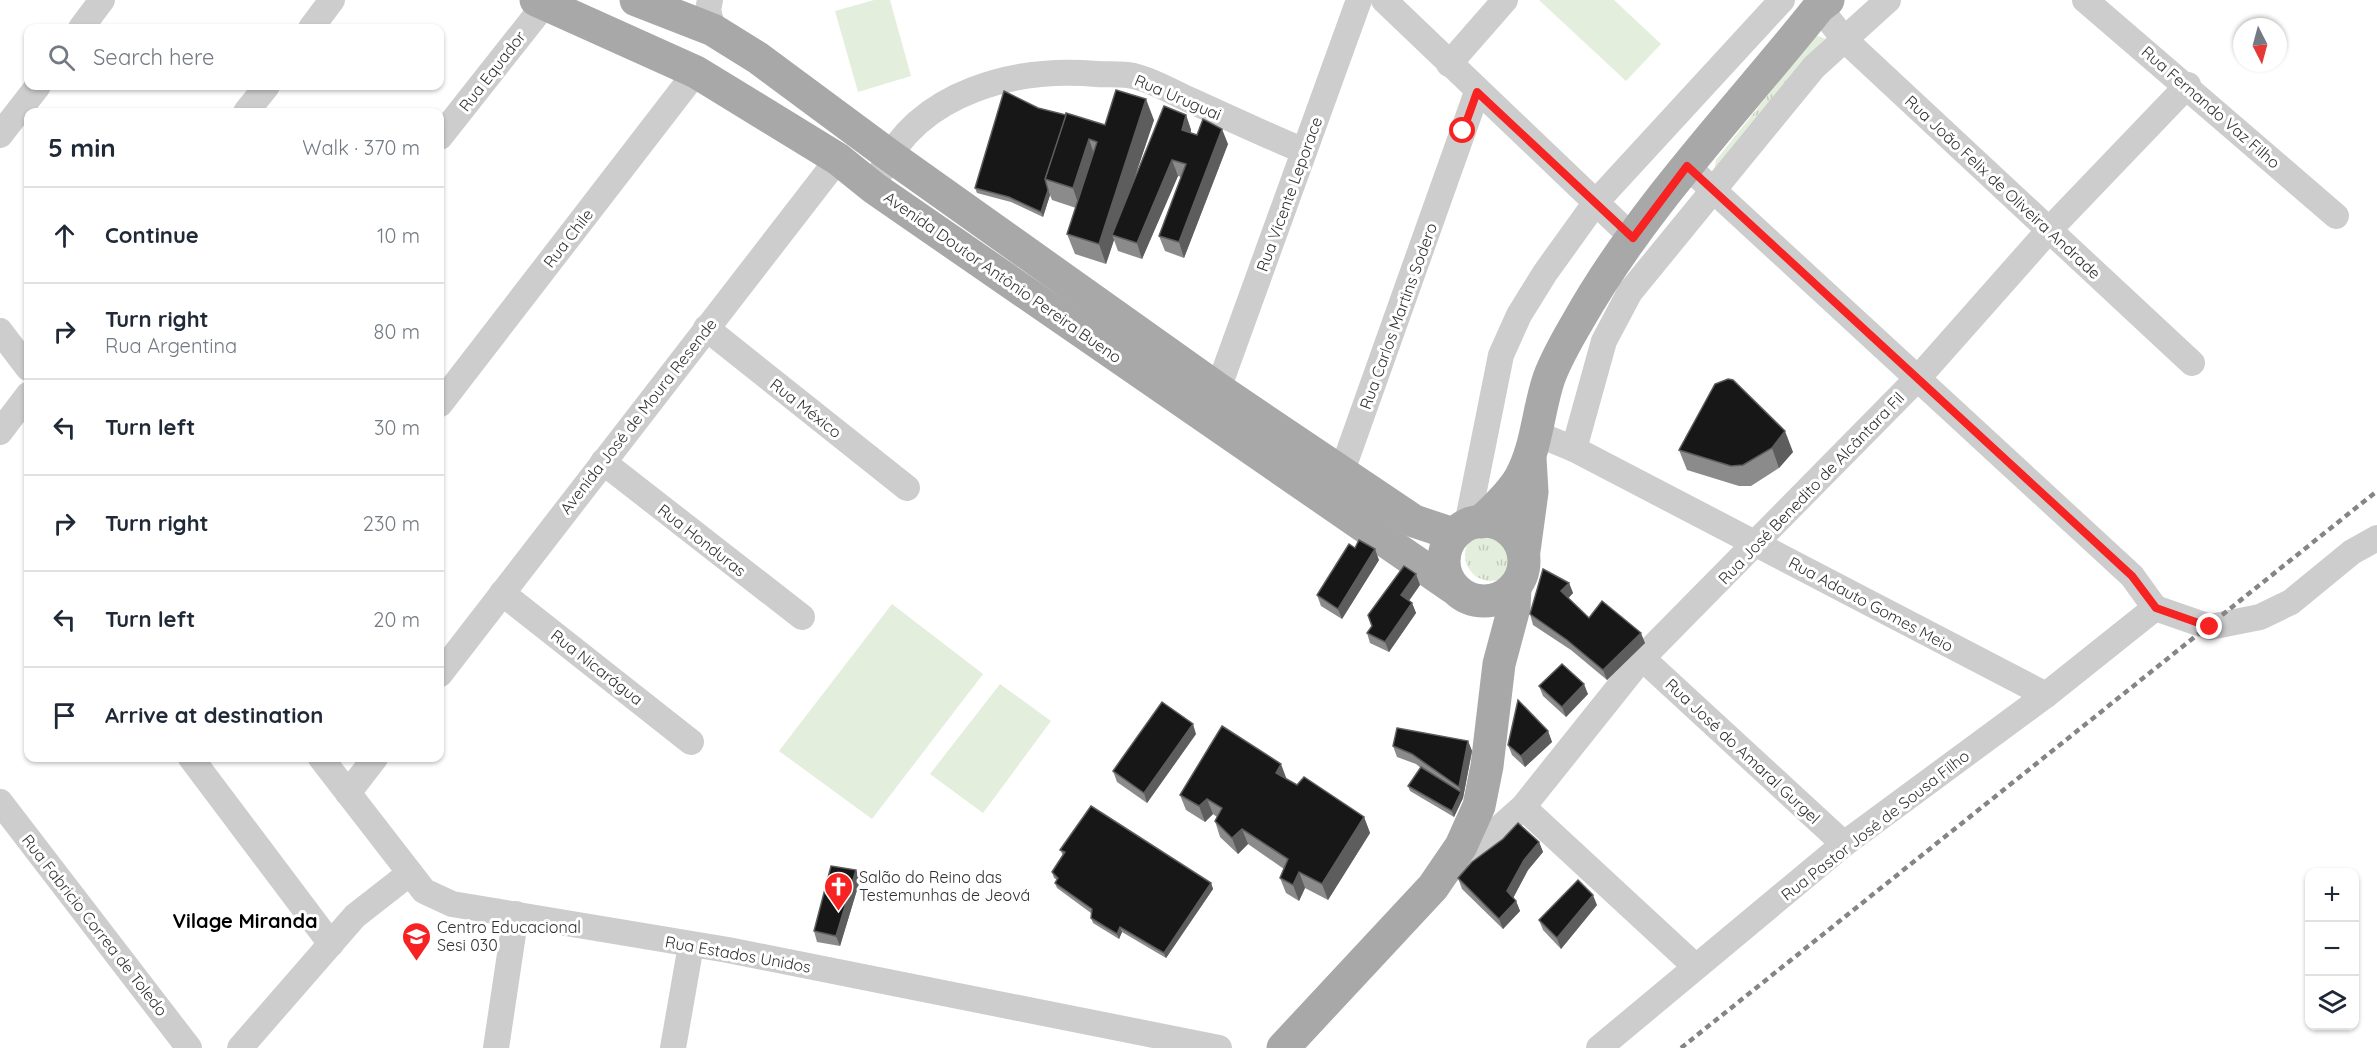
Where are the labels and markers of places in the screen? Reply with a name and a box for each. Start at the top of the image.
place label: Salão do Reino das Testemunhas de Jeová [859,867,1030,905]
church icon: Salão do Reino das Testemunhas de Jeová [822,870,854,912]
place label: Centro Educacional Sesi 030 [437,917,581,955]
school or university icon: Centro Educacional Sesi 030 [400,920,432,962]

